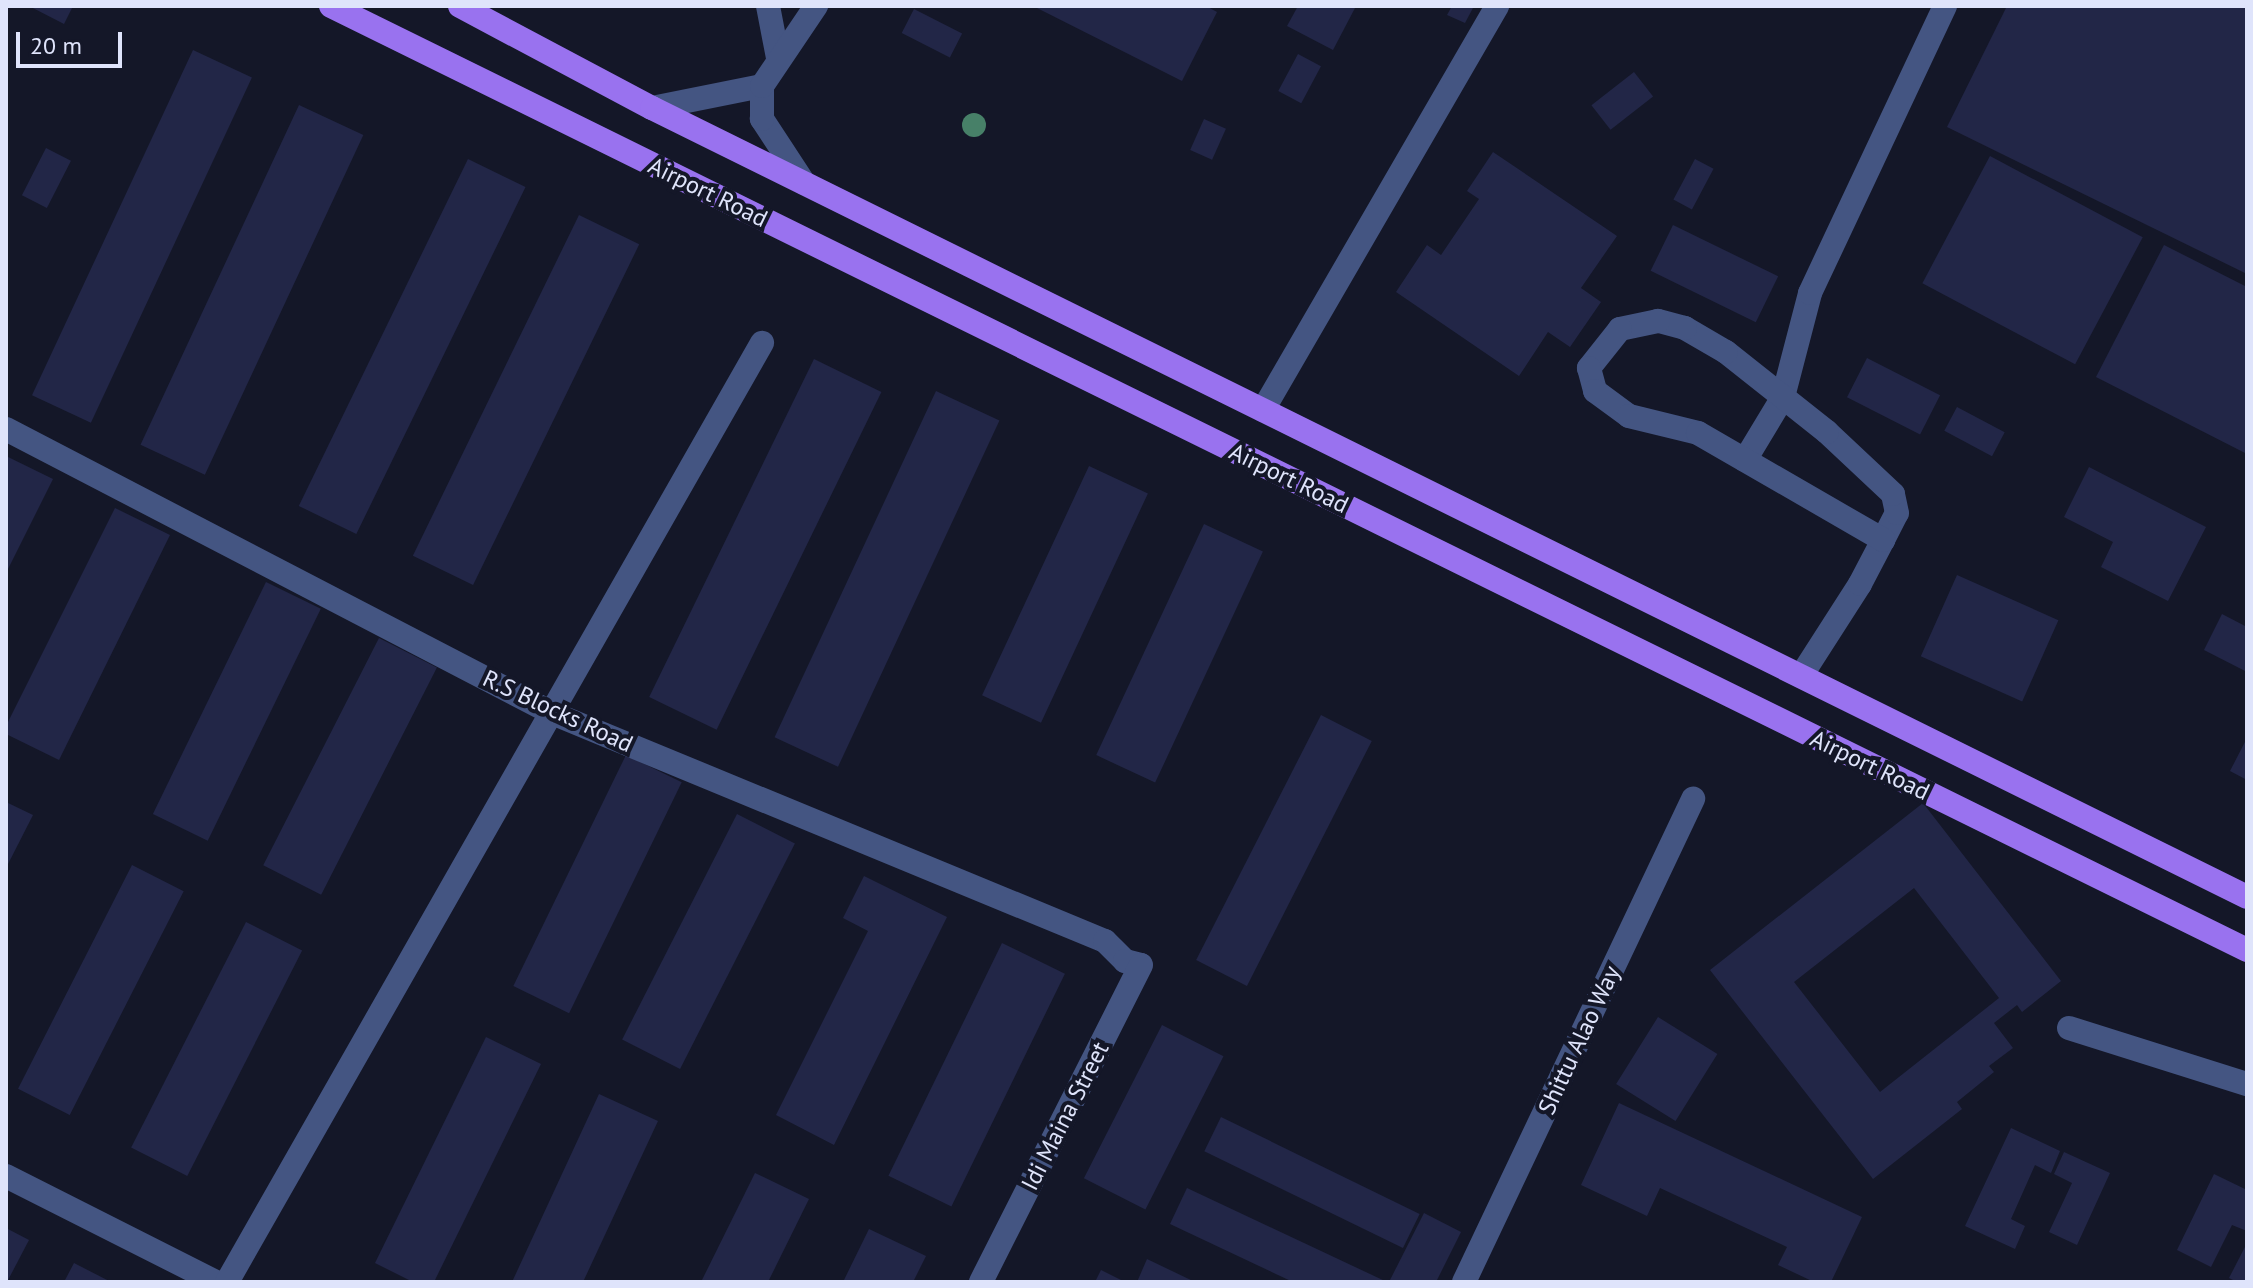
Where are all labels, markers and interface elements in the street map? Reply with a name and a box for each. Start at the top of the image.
scale bar [20,16,126,66]
text: 20 m [30,30,82,61]
street label: Airport Road [644,151,772,233]
street label: Airport Road [1225,437,1353,519]
street label: R.S Blocks Road [478,664,638,758]
street label: Airport Road [1806,724,1934,806]
street label: Shittu Alao Way [1532,960,1626,1120]
street label: Idi Maina Street [1015,1037,1115,1195]

